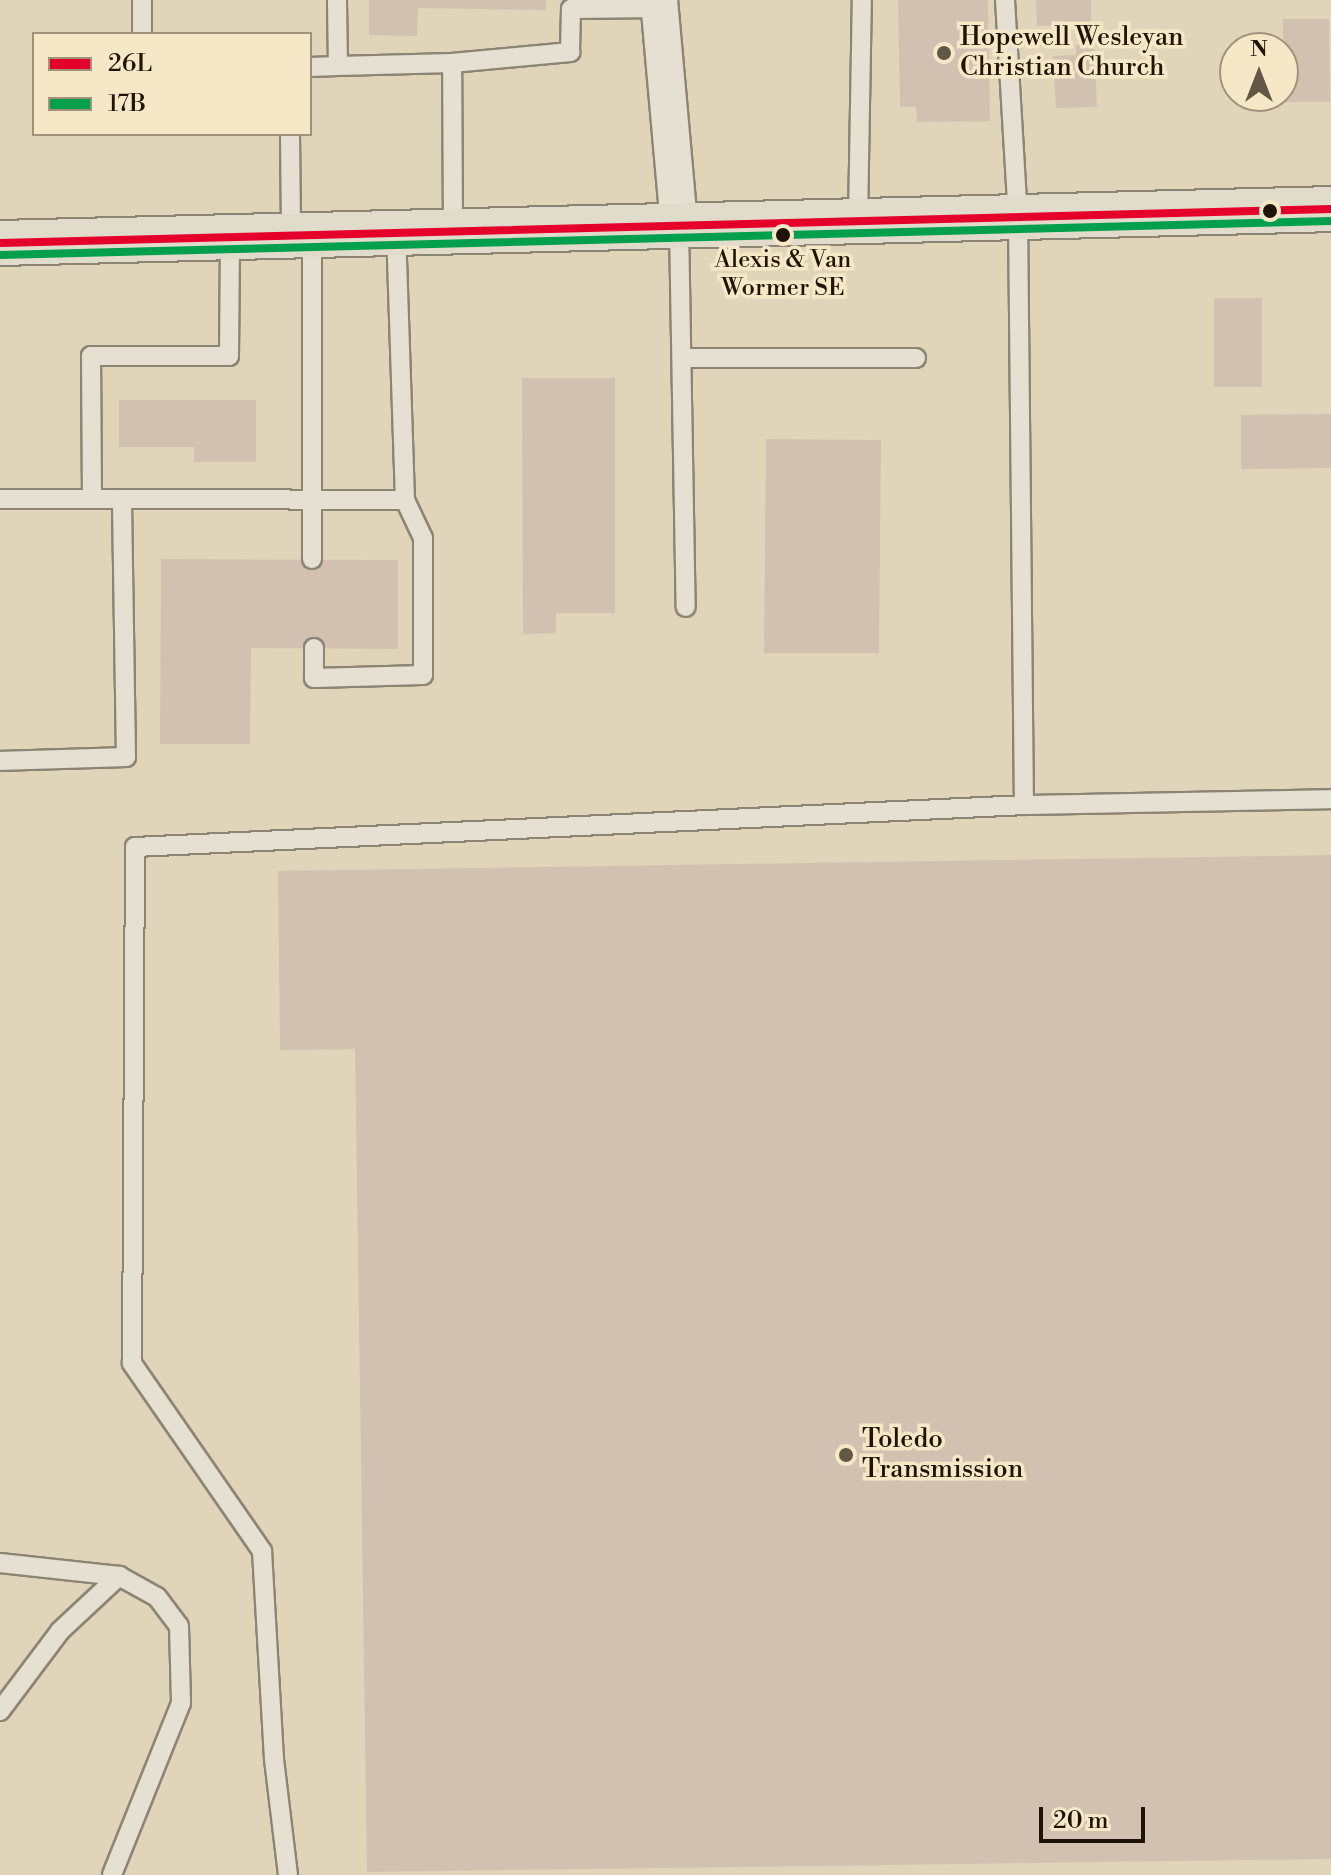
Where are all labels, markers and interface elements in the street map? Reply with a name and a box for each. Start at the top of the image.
place label: Hopewell Wesleyan Christian Church [960,22,1184,84]
legend [32,32,312,136]
north arrow [1219,32,1299,112]
text: N [1250,36,1268,63]
marker: Hopewell Wesleyan Christian Church [935,44,953,62]
text: 26L [108,49,152,79]
text: 17B [108,89,146,119]
unlabelled marker [1262,203,1278,219]
marker: Alexis & Van Wormer SE [775,227,791,243]
place label: Alexis & Van Wormer SE [715,247,851,303]
place label: Toledo Transmission [862,1424,1023,1486]
marker: Toledo Transmission [837,1446,855,1464]
scale bar [1043,1791,1149,1841]
text: 20 m [1053,1806,1109,1836]

